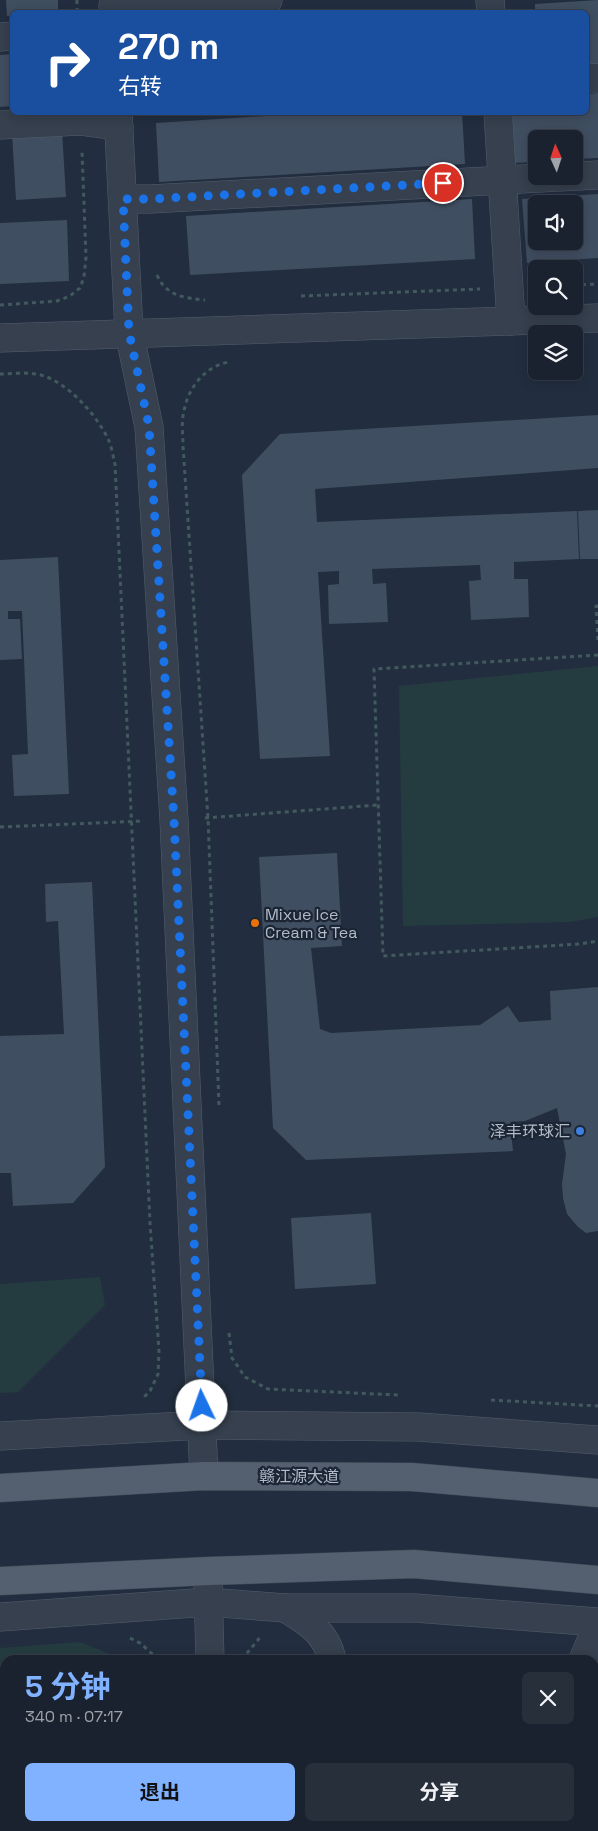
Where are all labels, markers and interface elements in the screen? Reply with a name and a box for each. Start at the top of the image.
text: 270 m [118,25,219,69]
icon: right [35,30,100,95]
text: 右转 [118,72,162,100]
north arrow [528,130,582,185]
map controls [528,130,583,380]
pin [422,162,464,204]
icon: arrive [429,169,457,197]
button: sound [528,195,583,250]
button: search [528,260,583,315]
button: layers [528,325,583,380]
place label: Mixue Ice Cream & Tea [265,904,357,943]
marker: Mixue Ice Cream & Tea [249,917,261,929]
place label: 泽丰环球汇 [490,1121,570,1142]
marker: 泽丰环球汇 [574,1125,586,1137]
position arrow [175,1379,227,1431]
street label: 赣江源大道 [259,1466,339,1487]
text: 5 分钟 [25,1667,111,1706]
button: close [522,1672,574,1724]
text: 340 m · 07:17 [25,1706,123,1727]
button: 退出 [25,1763,295,1821]
button: 分享 [305,1763,574,1821]

